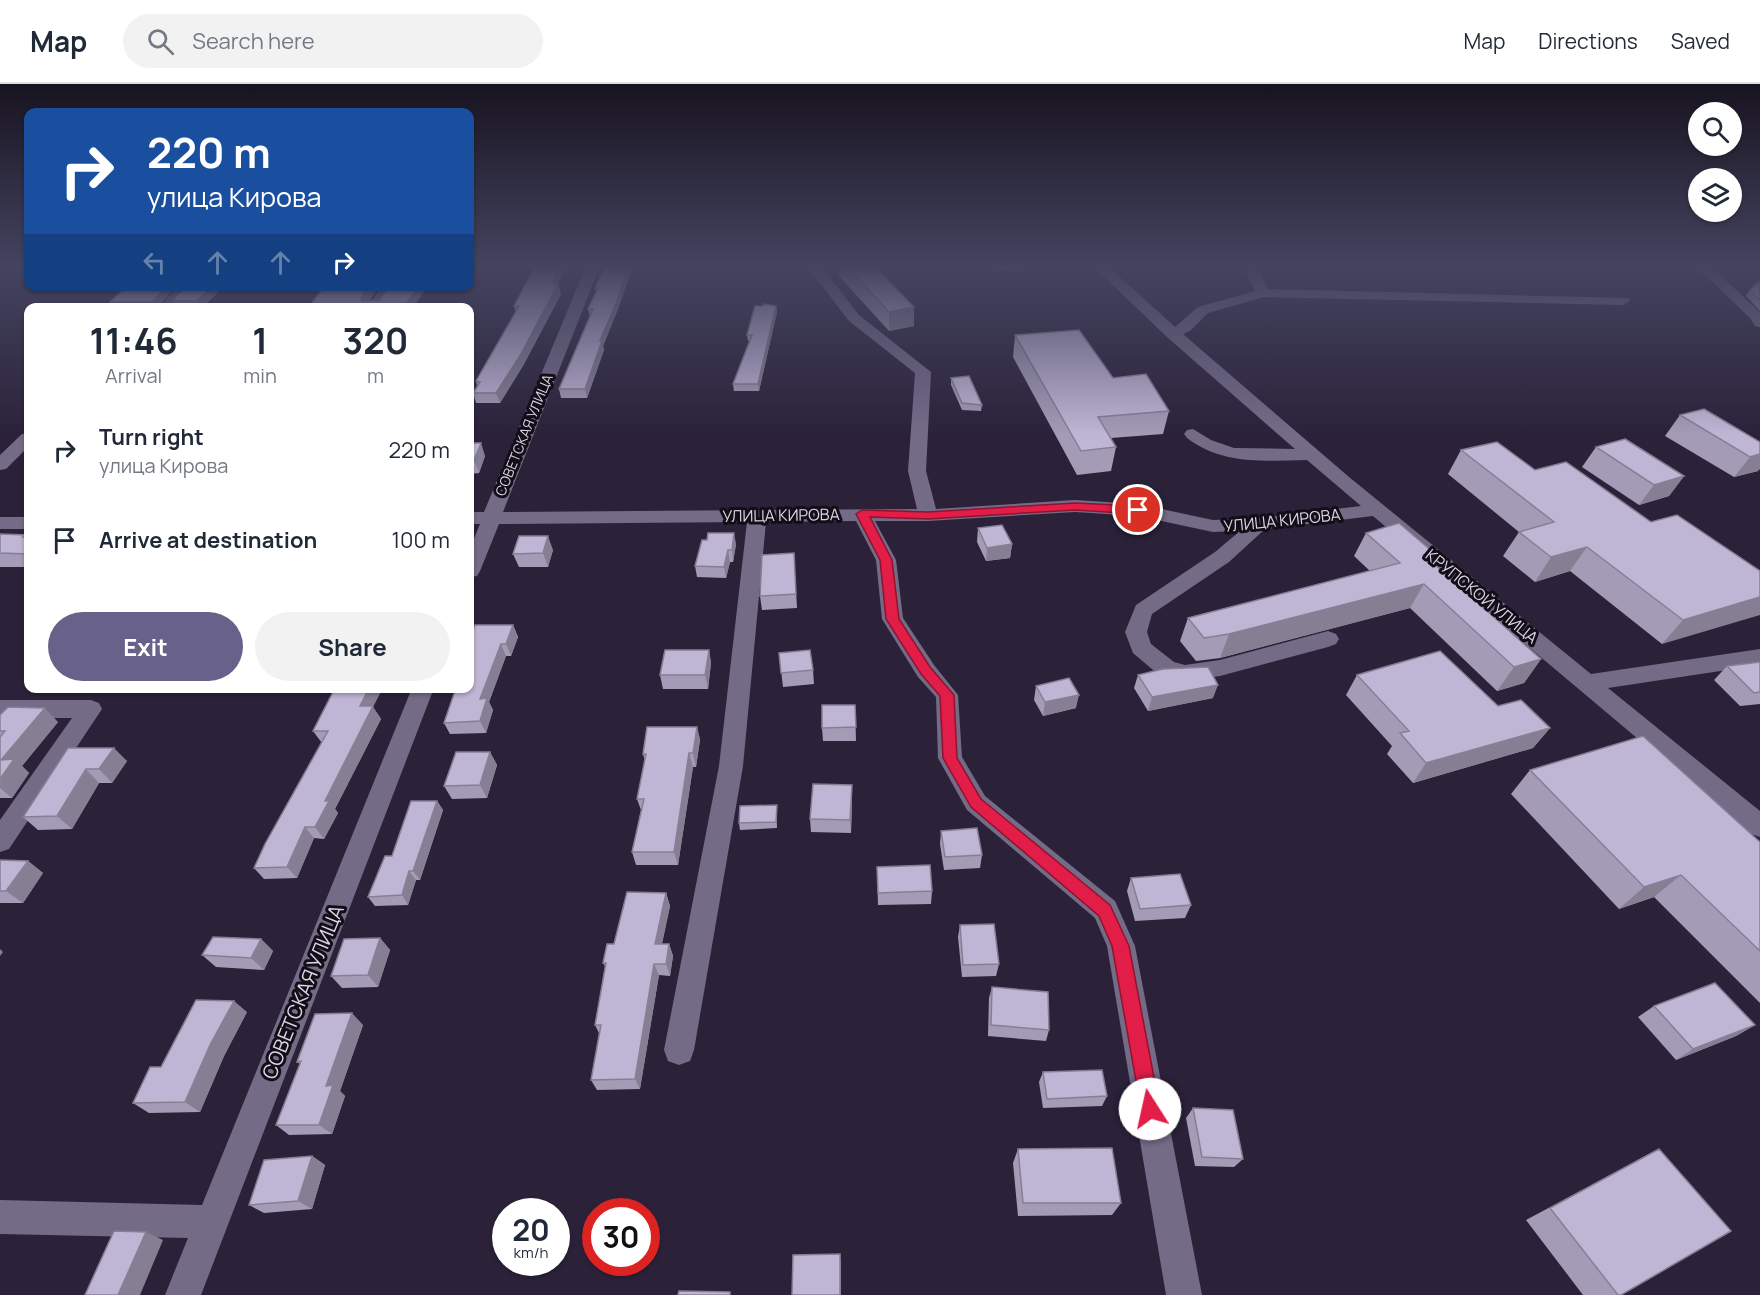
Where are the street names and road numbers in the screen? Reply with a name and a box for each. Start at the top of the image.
street label: СОВЕТСКАЯ УЛИЦА [490,371,557,499]
street label: УЛИЦА КИРОВА [722,503,840,527]
street label: УЛИЦА КИРОВА [1222,503,1342,537]
street label: КРУПСКОЙ УЛИЦА [1421,544,1543,648]
street label: СОВЕТСКАЯ УЛИЦА [255,900,350,1083]

